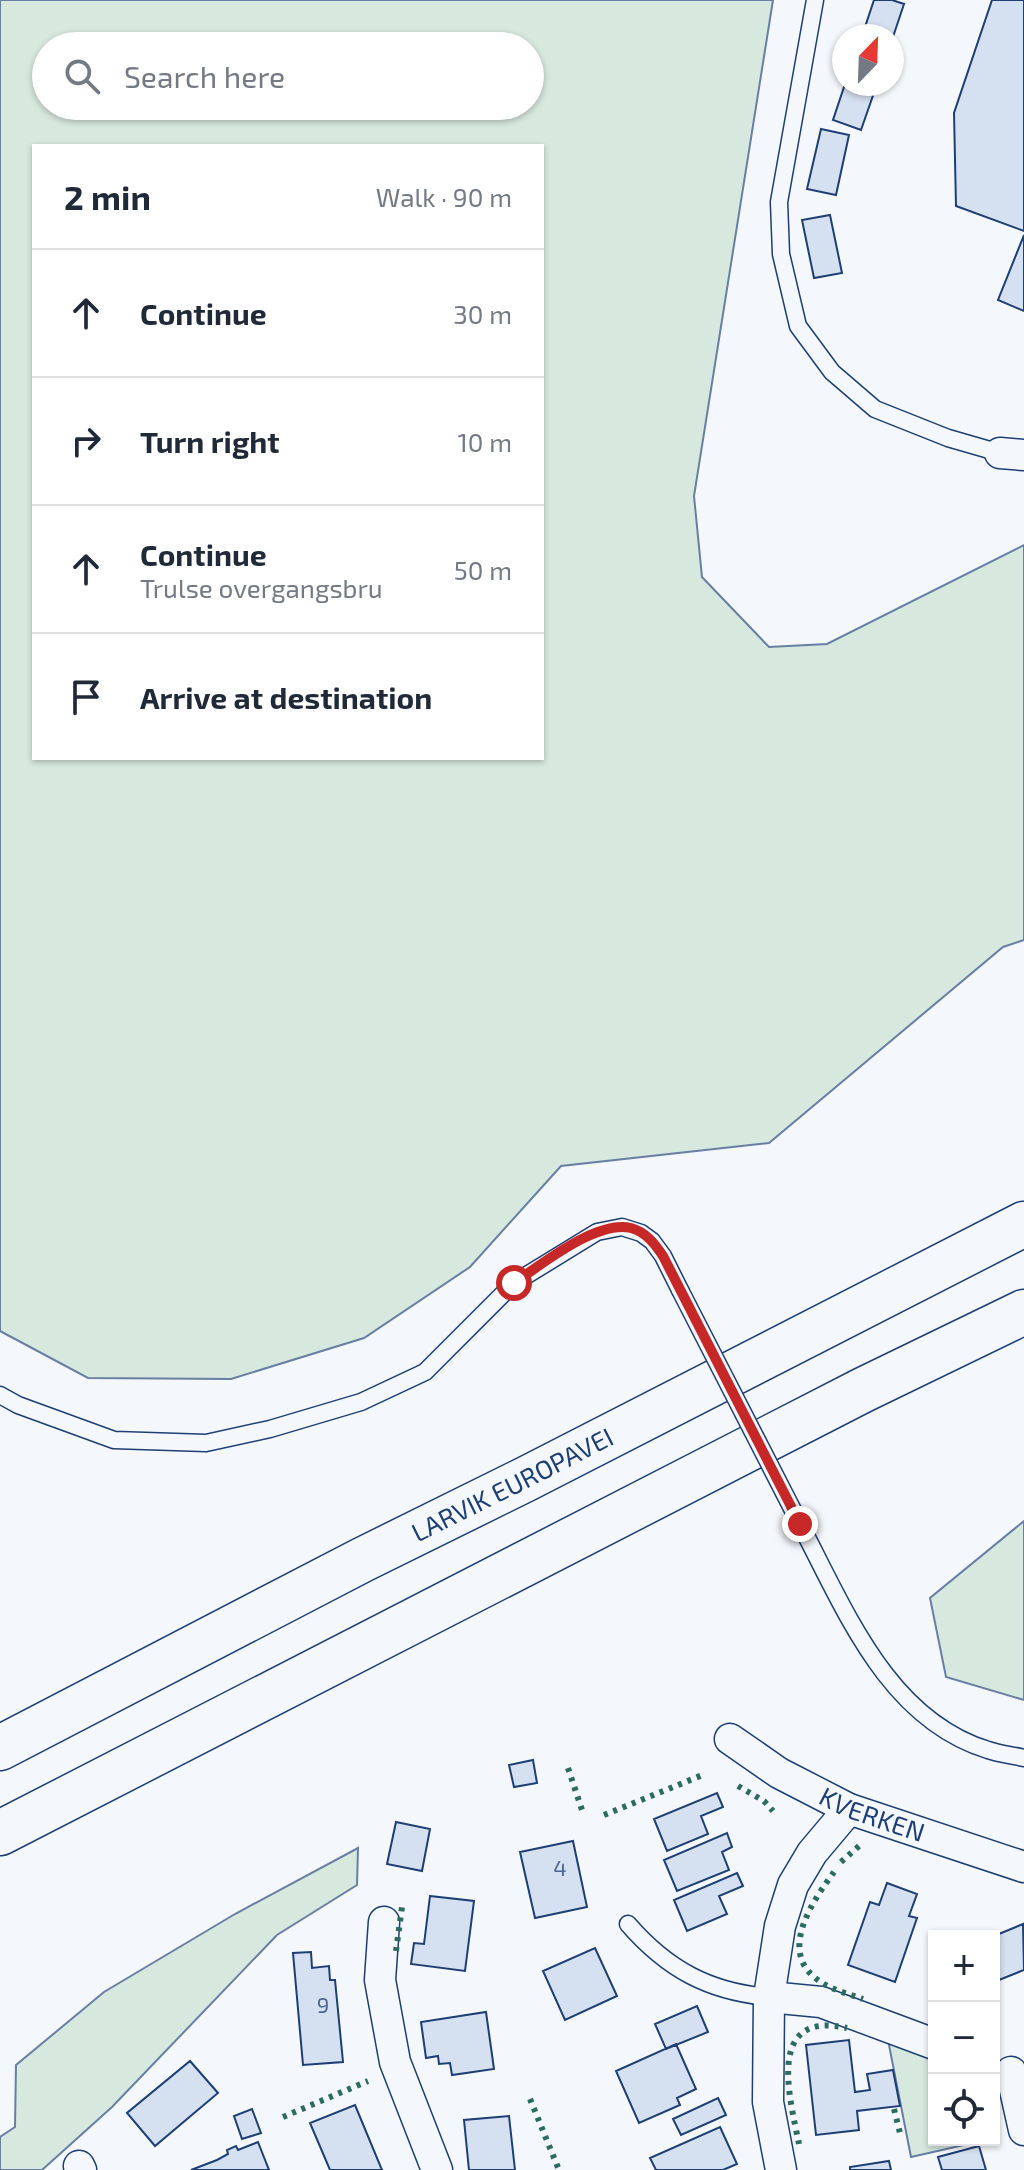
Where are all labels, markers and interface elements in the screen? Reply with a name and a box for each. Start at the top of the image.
north arrow [832,24,904,96]
search box [32,32,544,120]
icon: search [60,54,104,98]
text: Search here [124,58,285,94]
text: 2 min [64,176,151,217]
text: Walk · 90 m [376,181,512,212]
icon: ahead [64,291,108,335]
text: Continue [140,295,267,331]
text: 30 m [453,298,512,329]
icon: right [64,419,108,463]
text: Turn right [140,423,280,459]
text: 10 m [457,426,512,457]
text: Continue [140,536,267,572]
icon: ahead [64,547,108,591]
text: 50 m [454,554,512,585]
text: Trulse overgangsbru [140,572,383,603]
icon: arrive [64,675,108,719]
text: Arrive at destination [140,679,432,715]
route start [496,1265,532,1301]
street label: LARVIK EUROPAVEI [406,1420,618,1547]
route end [782,1506,818,1542]
street label: KVERKEN [815,1780,929,1847]
house number: 4 [553,1854,567,1880]
map controls [928,1930,1000,2146]
button: + [928,1930,1000,2002]
house number: 9 [317,1991,329,2017]
button: − [928,2002,1000,2074]
button: locate [928,2074,1000,2146]

